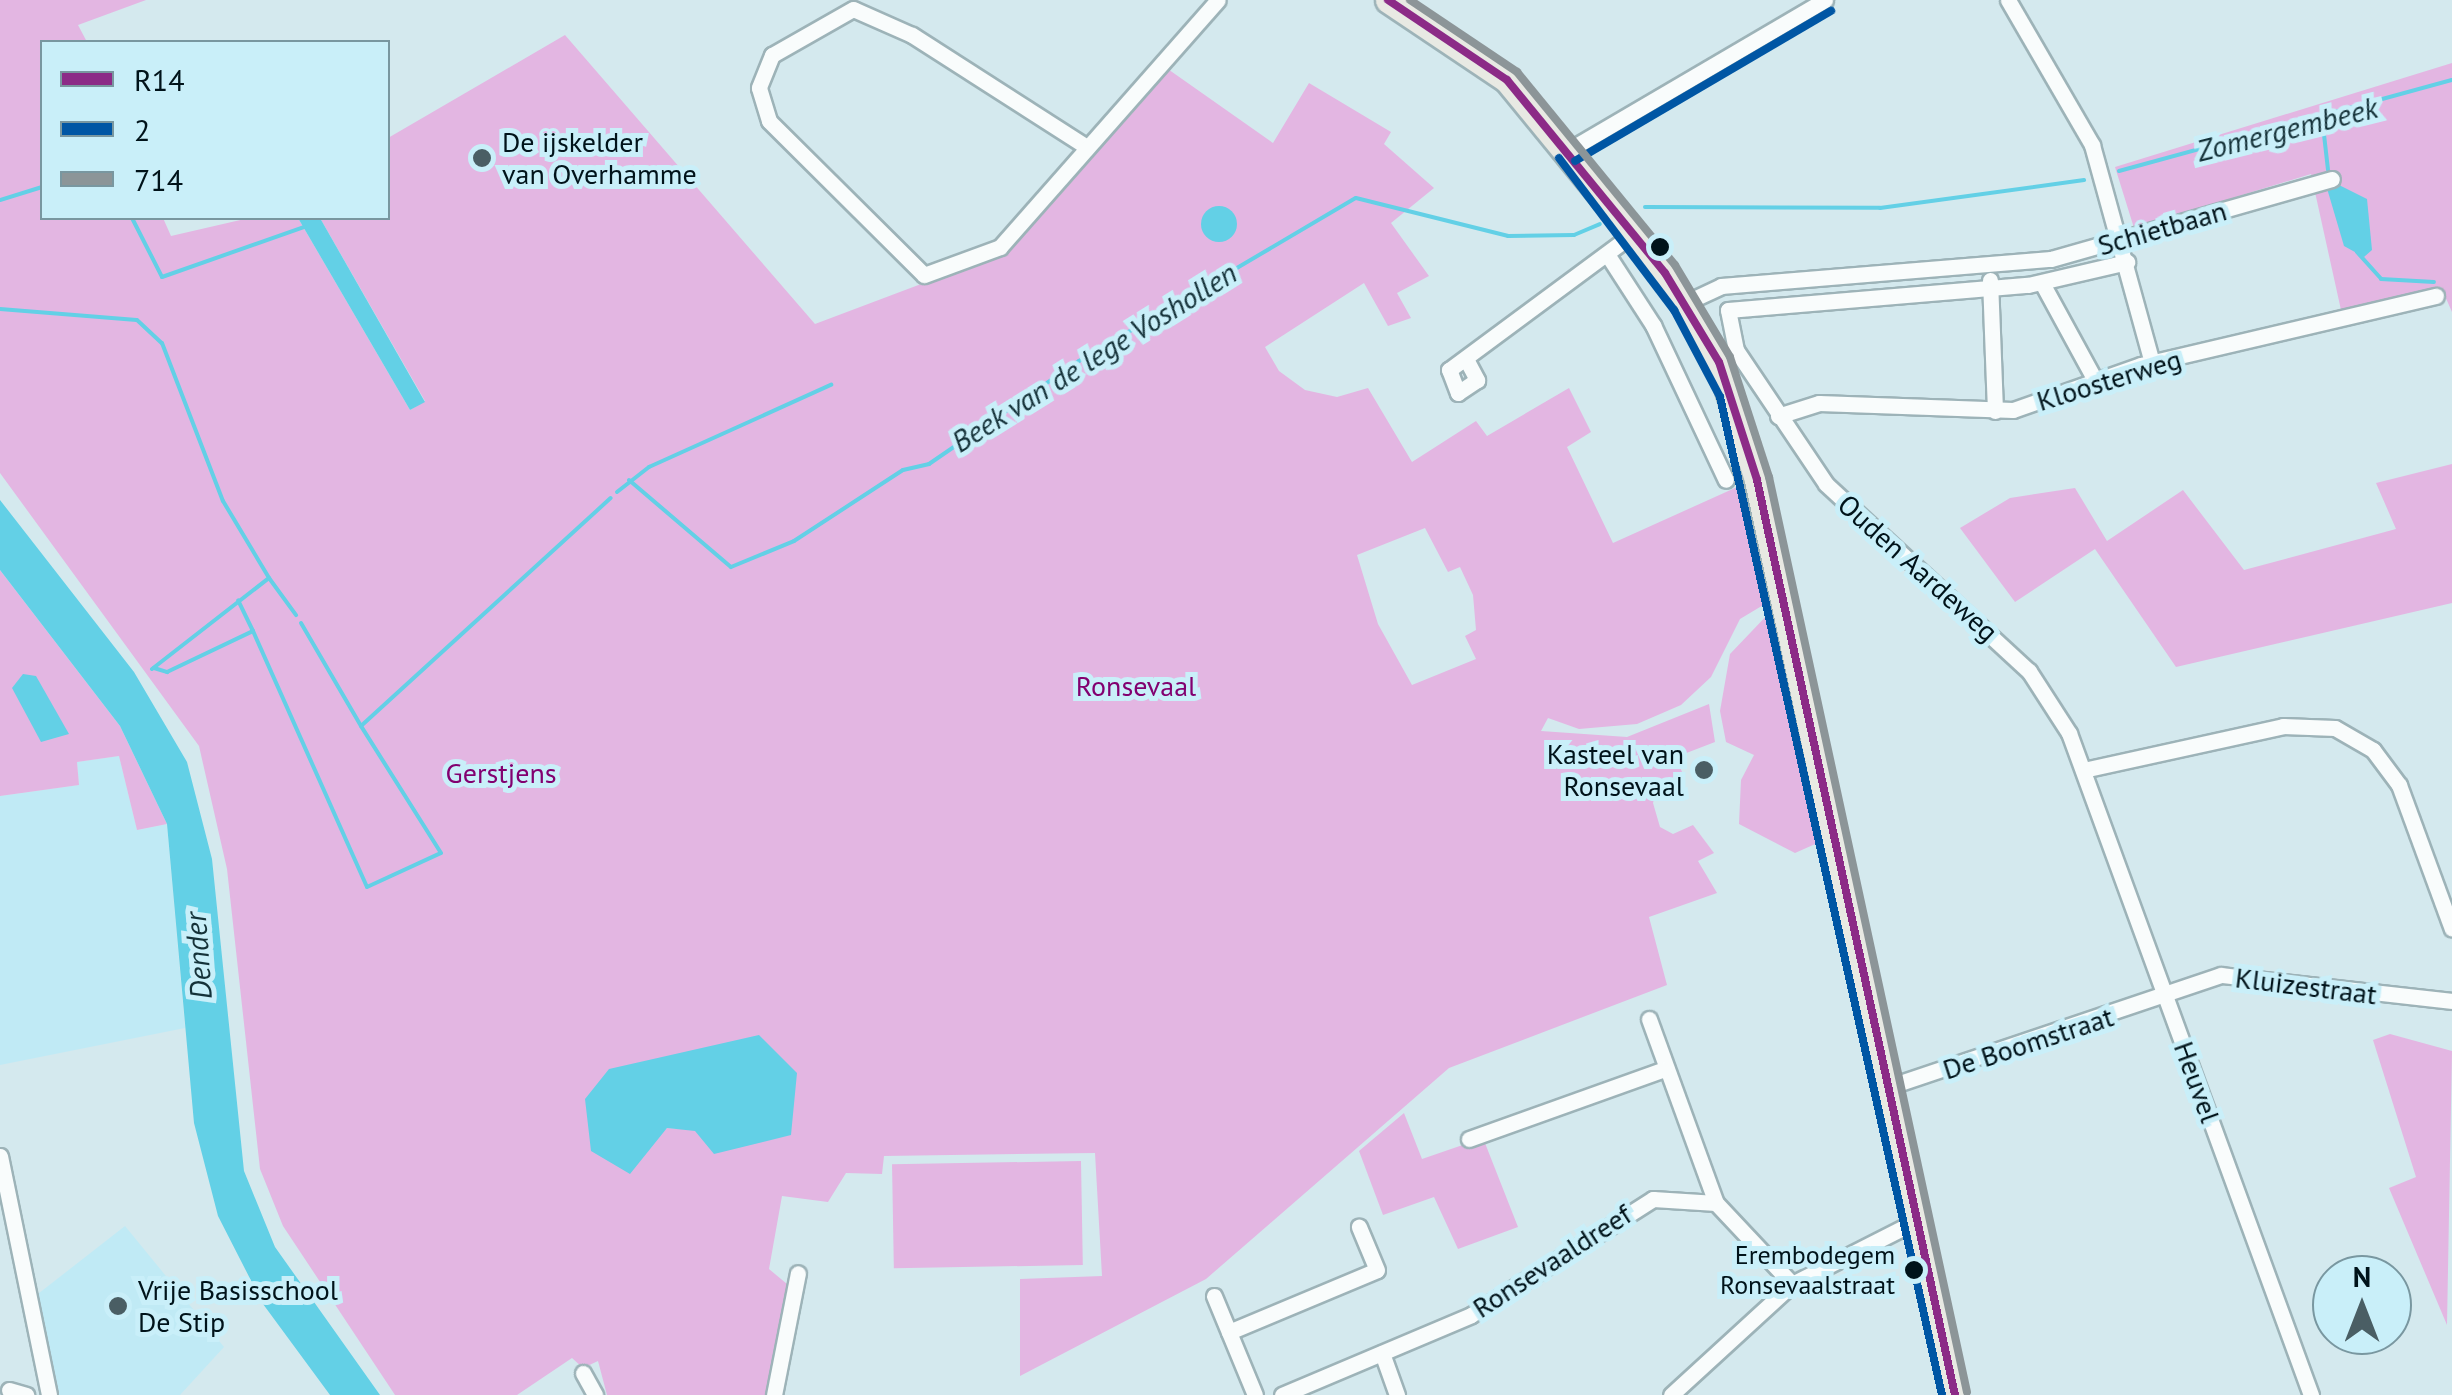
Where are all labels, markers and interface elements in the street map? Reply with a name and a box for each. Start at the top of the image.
legend [40,40,390,220]
text: R14 [134,60,185,99]
water label: Zomergembeek [2193,89,2381,169]
text: 2 [134,110,150,149]
place label: De ijskelder van Overhamme [502,125,697,191]
marker: De ijskelder van Overhamme [471,147,493,169]
text: 714 [134,160,183,199]
street label: Schietbaan [2094,194,2230,262]
unlabelled marker [1650,237,1670,257]
water label: Beek van de lege Voshollen [944,254,1244,460]
street label: Kloosterweg [2033,342,2185,418]
street label: Ouden Aardeweg [1831,487,2005,649]
park label: Ronsevaal [1076,669,1196,703]
place label: Kasteel van Ronsevaal [1546,737,1684,803]
park label: Gerstjens [446,756,556,790]
marker: Kasteel van Ronsevaal [1693,759,1715,781]
water label: Dender [177,911,219,1001]
street label: Kluizestraat [2233,961,2379,1011]
street label: De Boomstraat [1939,1000,2117,1086]
street label: Heuvel [2167,1037,2227,1127]
street label: Ronsevaaldreef [1466,1197,1638,1325]
place label: Erembodegem Ronsevaalstraat [1720,1239,1895,1300]
north arrow [2312,1255,2412,1355]
text: N [2353,1258,2371,1295]
marker: Erembodegem Ronsevaalstraat [1904,1260,1924,1280]
place label: Vrije Basisschool De Stip [138,1273,338,1339]
marker: Vrije Basisschool De Stip [107,1295,129,1317]

